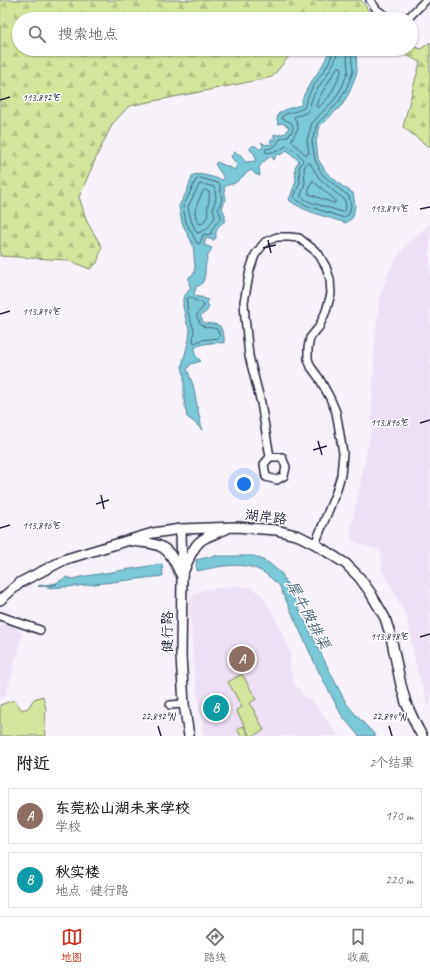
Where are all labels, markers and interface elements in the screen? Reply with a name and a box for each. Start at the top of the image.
search box [12,12,418,56]
icon: search [26,23,48,45]
text: 搜索地点 [58,25,118,44]
text: 113.892°E [22,91,61,104]
text: 113.894°E [370,202,409,215]
text: 113.894°E [22,305,61,318]
text: 113.896°E [370,416,409,429]
your location [234,474,254,494]
street label: 湖岸路 [244,506,288,528]
text: 113.896°E [22,519,61,532]
water label: 犀牛陂排渠 [282,577,335,654]
street label: 健行路 [159,611,176,653]
text: 113.898°E [370,630,409,643]
pin: A [229,644,255,674]
pin: B [203,693,229,723]
text: 22.892°N [141,710,177,723]
text: 22.894°N [372,710,408,723]
text: 附近 [16,753,50,774]
text: 2个结果 [369,755,414,771]
text: 东莞松山湖未来学校 [55,799,190,818]
text: A [27,808,33,824]
text: 170 m [385,808,413,824]
text: 学校 [55,819,81,835]
text: 秋实楼 [55,863,100,882]
text: B [27,872,33,888]
text: 220 m [385,872,413,888]
text: 地点 · 健行路 [55,883,129,899]
tab: 地图 [61,926,83,964]
tab: 路线 [204,926,226,964]
tab: 收藏 [347,926,369,964]

